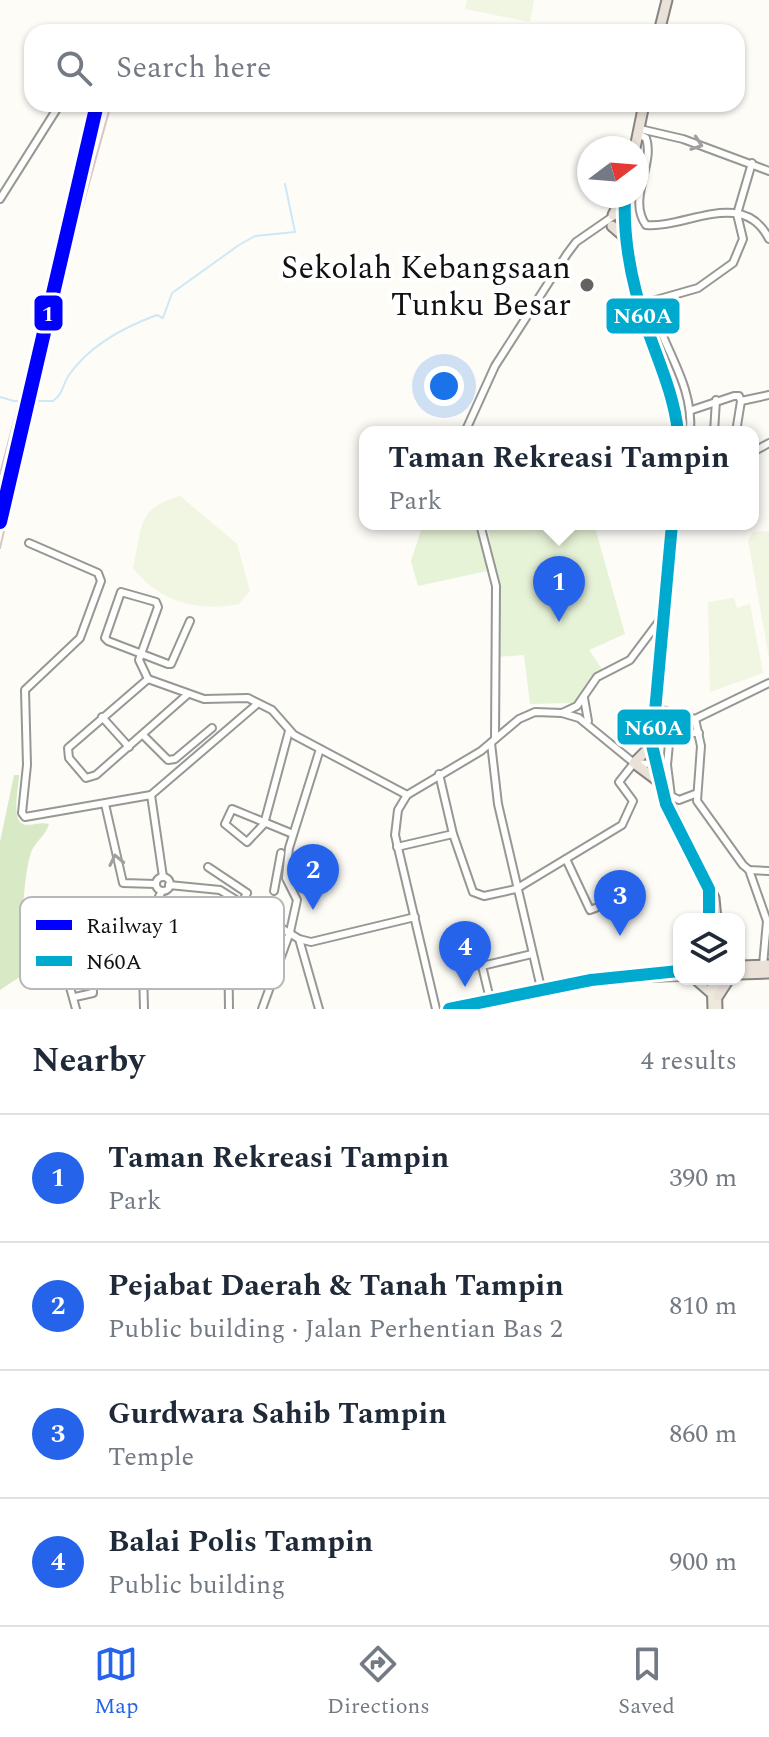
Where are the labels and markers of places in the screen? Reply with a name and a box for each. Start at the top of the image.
place label: Sekolah Kebangsaan Tunku Besar [281,244,571,330]
marker: Sekolah Kebangsaan Tunku Besar [578,276,596,294]
pin: 1 [533,556,585,622]
pin: 2 [287,844,339,910]
pin: 3 [594,870,646,936]
pin: 4 [439,921,491,987]

